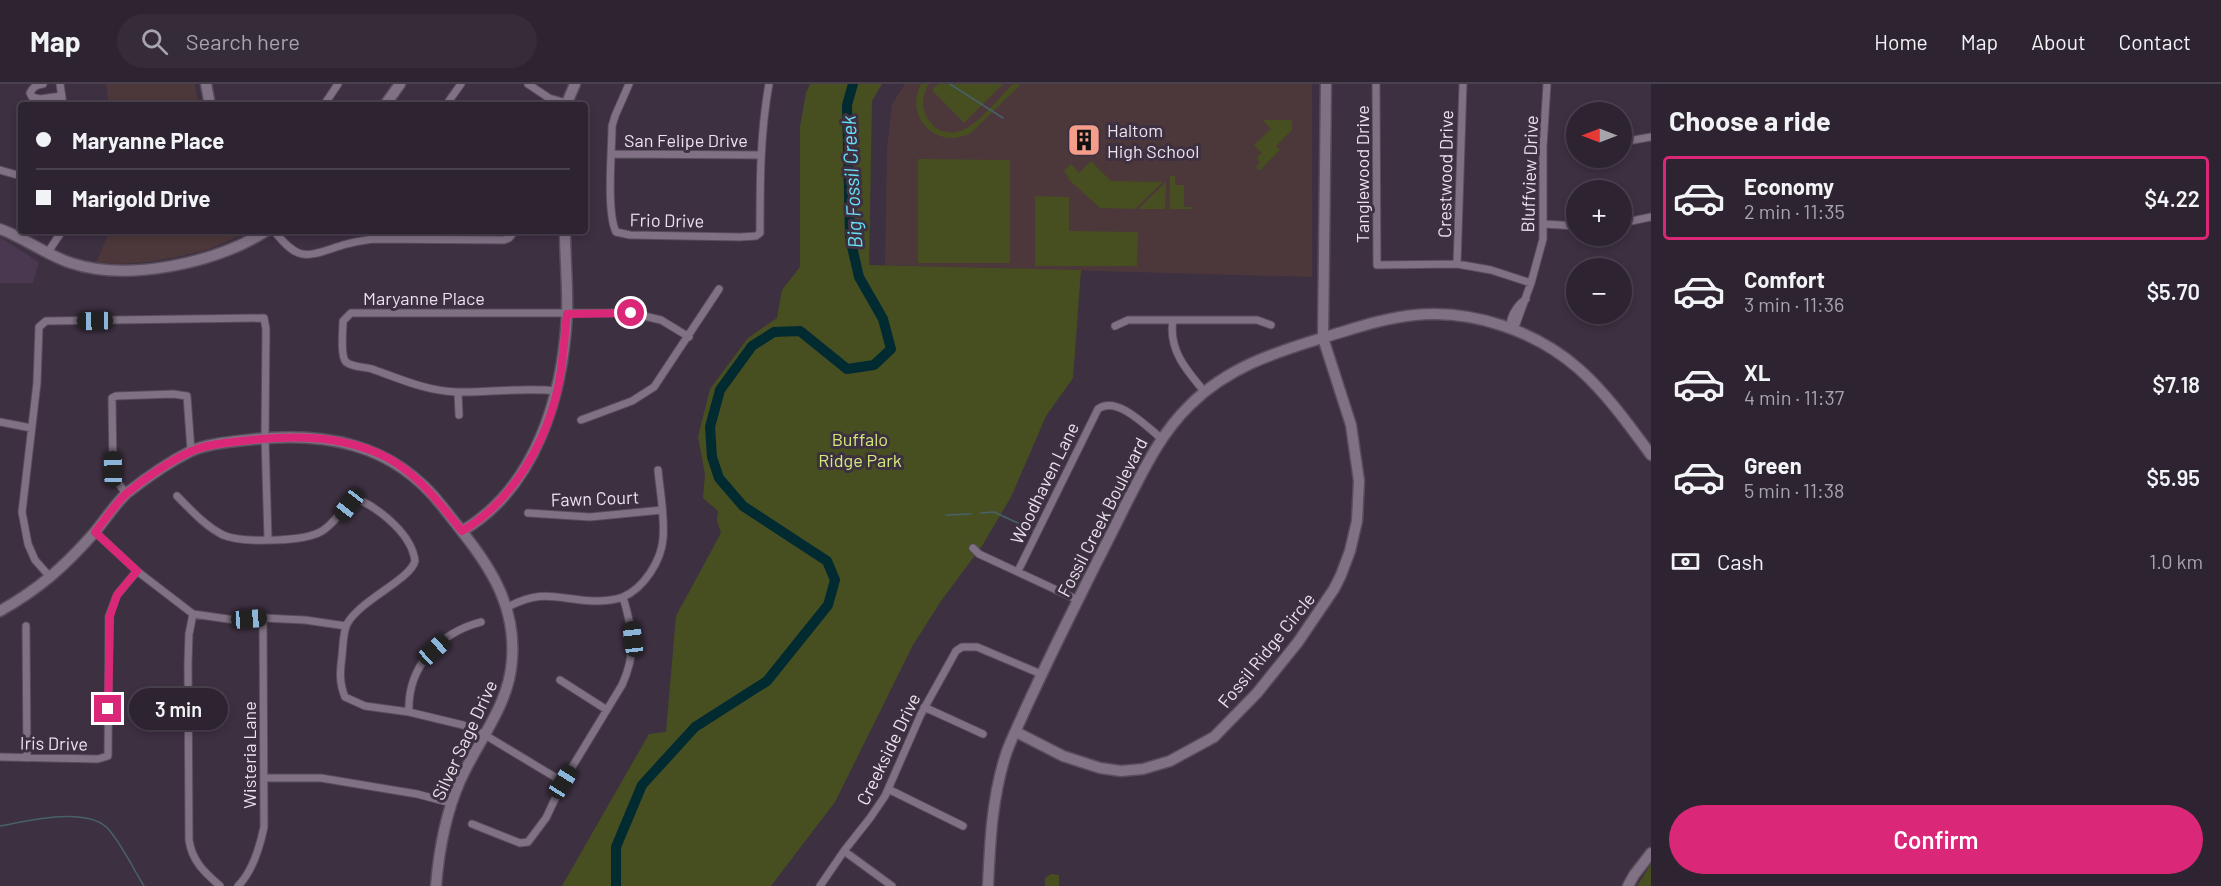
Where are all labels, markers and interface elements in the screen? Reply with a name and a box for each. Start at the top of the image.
search box [117,14,537,68]
text: Map [30,24,81,58]
icon: search [138,25,171,58]
text: Search here [186,28,300,54]
text: Home [1874,29,1928,54]
text: Map [1961,29,1998,54]
text: About [2031,29,2086,54]
text: Contact [2119,29,2191,54]
north arrow [1566,102,1632,168]
map controls [1566,102,1632,324]
text: Choose a ride [1669,104,1831,136]
street label: Tanglewood Drive [1351,105,1373,243]
street label: Crestwood Drive [1433,110,1457,238]
water label: Big Fossil Creek [836,115,866,249]
street label: Bluffview Drive [1516,115,1542,233]
place label: Haltom High School [1107,119,1200,162]
building icon: Haltom High School [1066,122,1102,158]
text: Maryanne Place [72,127,224,153]
street label: San Felipe Drive [624,129,748,151]
icon: car [1672,171,1726,225]
text: Economy [1744,173,1834,199]
button: + [1566,180,1632,246]
text: Marigold Drive [72,185,210,211]
text: $4.22 [2144,185,2200,211]
text: 2 min · 11:35 [1744,199,1845,223]
street label: Frio Drive [629,208,705,232]
button: − [1566,258,1632,324]
icon: car [1672,264,1726,318]
text: Comfort [1744,266,1825,292]
text: $5.70 [2147,278,2200,304]
street label: Maryanne Place [363,287,485,309]
text: 3 min · 11:36 [1744,292,1844,316]
route start [617,299,644,326]
car [77,312,113,330]
icon: car [1672,357,1726,411]
text: XL [1744,359,1770,385]
text: $7.18 [2153,371,2200,397]
text: 4 min · 11:37 [1744,385,1844,409]
street label: Woodhaven Lane [1005,418,1083,548]
park label: Buffalo Ridge Park [818,428,902,471]
street label: Fossil Creek Boulevard [1052,434,1152,600]
icon: car [1672,450,1726,504]
car [104,451,122,487]
text: Green [1744,452,1802,478]
text: $5.95 [2147,464,2200,490]
text: 5 min · 11:38 [1744,478,1844,502]
car [331,485,367,525]
street label: Fawn Court [550,485,640,511]
icon: cash [1669,545,1702,578]
text: Cash [1717,548,1764,574]
text: 1.0 km [2149,549,2203,573]
street label: Fossil Ridge Circle [1213,588,1319,712]
car [230,609,268,629]
car [622,620,644,658]
car [415,631,453,669]
street label: Silver Sage Drive [427,677,501,803]
callout: 3 min [129,688,228,730]
street label: Creekside Drive [851,689,925,809]
route end [94,695,121,722]
text: 3 min [155,697,202,721]
street label: Wisteria Lane [238,701,260,809]
street label: Iris Drive [20,731,88,755]
car [546,762,580,802]
button: Confirm [1669,805,2203,874]

